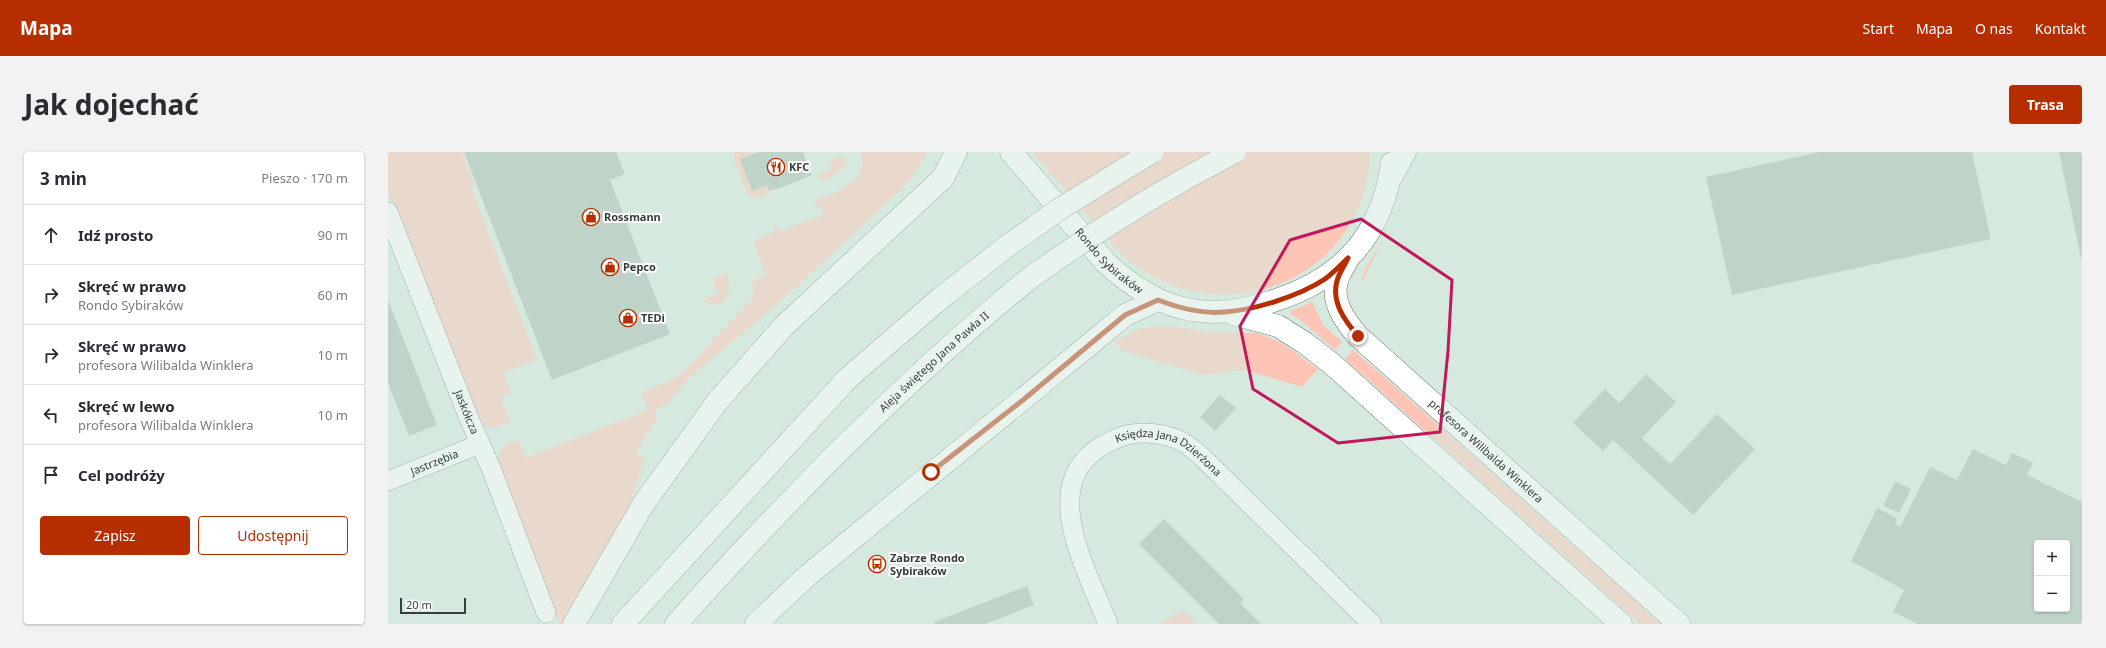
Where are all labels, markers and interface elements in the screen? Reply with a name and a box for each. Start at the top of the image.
text: Mapa [20,15,73,41]
text: Start [1863,19,1894,38]
text: Mapa [1916,19,1953,38]
text: O nas [1975,19,2013,38]
text: Kontakt [2035,19,2086,38]
text: Jak dojechać [24,85,199,123]
button: Trasa [2009,85,2082,124]
restaurant icon: KFC [766,157,786,177]
place label: KFC [789,159,809,174]
text: 3 min [40,167,87,190]
text: Pieszo · 170 m [261,169,348,187]
shop icon: Rossmann [581,207,601,227]
place label: Rossmann [604,209,661,224]
icon: ahead [40,224,62,246]
text: Idź prosto [78,225,153,245]
street label: Rondo Sybiraków [1072,225,1147,297]
text: 90 m [318,226,348,244]
shop icon: Pepco [600,257,620,277]
place label: Pepco [623,259,656,274]
text: Skręć w prawo [78,276,186,296]
icon: right [40,284,62,306]
text: 60 m [318,286,348,304]
text: Rondo Sybiraków [78,296,184,314]
shop icon: TEDi [618,308,638,328]
street label: Aleja świętego Jana Pawła II [875,308,992,415]
place label: TEDi [641,310,665,325]
route end [1349,327,1367,345]
text: Skręć w prawo [78,336,186,356]
icon: right [40,344,62,366]
text: 10 m [318,346,348,364]
text: profesora Wilibalda Winklera [78,356,254,374]
street label: Jaskółcza [451,387,483,436]
street label: profesora Wilibalda Winklera [1426,395,1547,506]
text: Skręć w lewo [78,396,175,416]
icon: left [40,404,62,426]
text: 10 m [318,406,348,424]
text: profesora Wilibalda Winklera [78,416,254,434]
street label: Księdza Jana Dzierżona [1112,425,1225,479]
street label: Jastrzębia [407,446,460,479]
route start [922,463,940,481]
icon: arrive [40,464,62,486]
text: Cel podróży [78,465,165,485]
button: Zapisz [40,516,190,555]
button: Udostępnij [198,516,348,555]
map controls [2034,540,2070,612]
button: + [2034,540,2070,576]
place label: Zabrze Rondo Sybiraków [890,550,965,578]
bus stop icon: Zabrze Rondo Sybiraków [867,554,887,574]
button: − [2034,576,2070,612]
scale bar [400,596,466,615]
text: 20 m [406,597,432,612]

